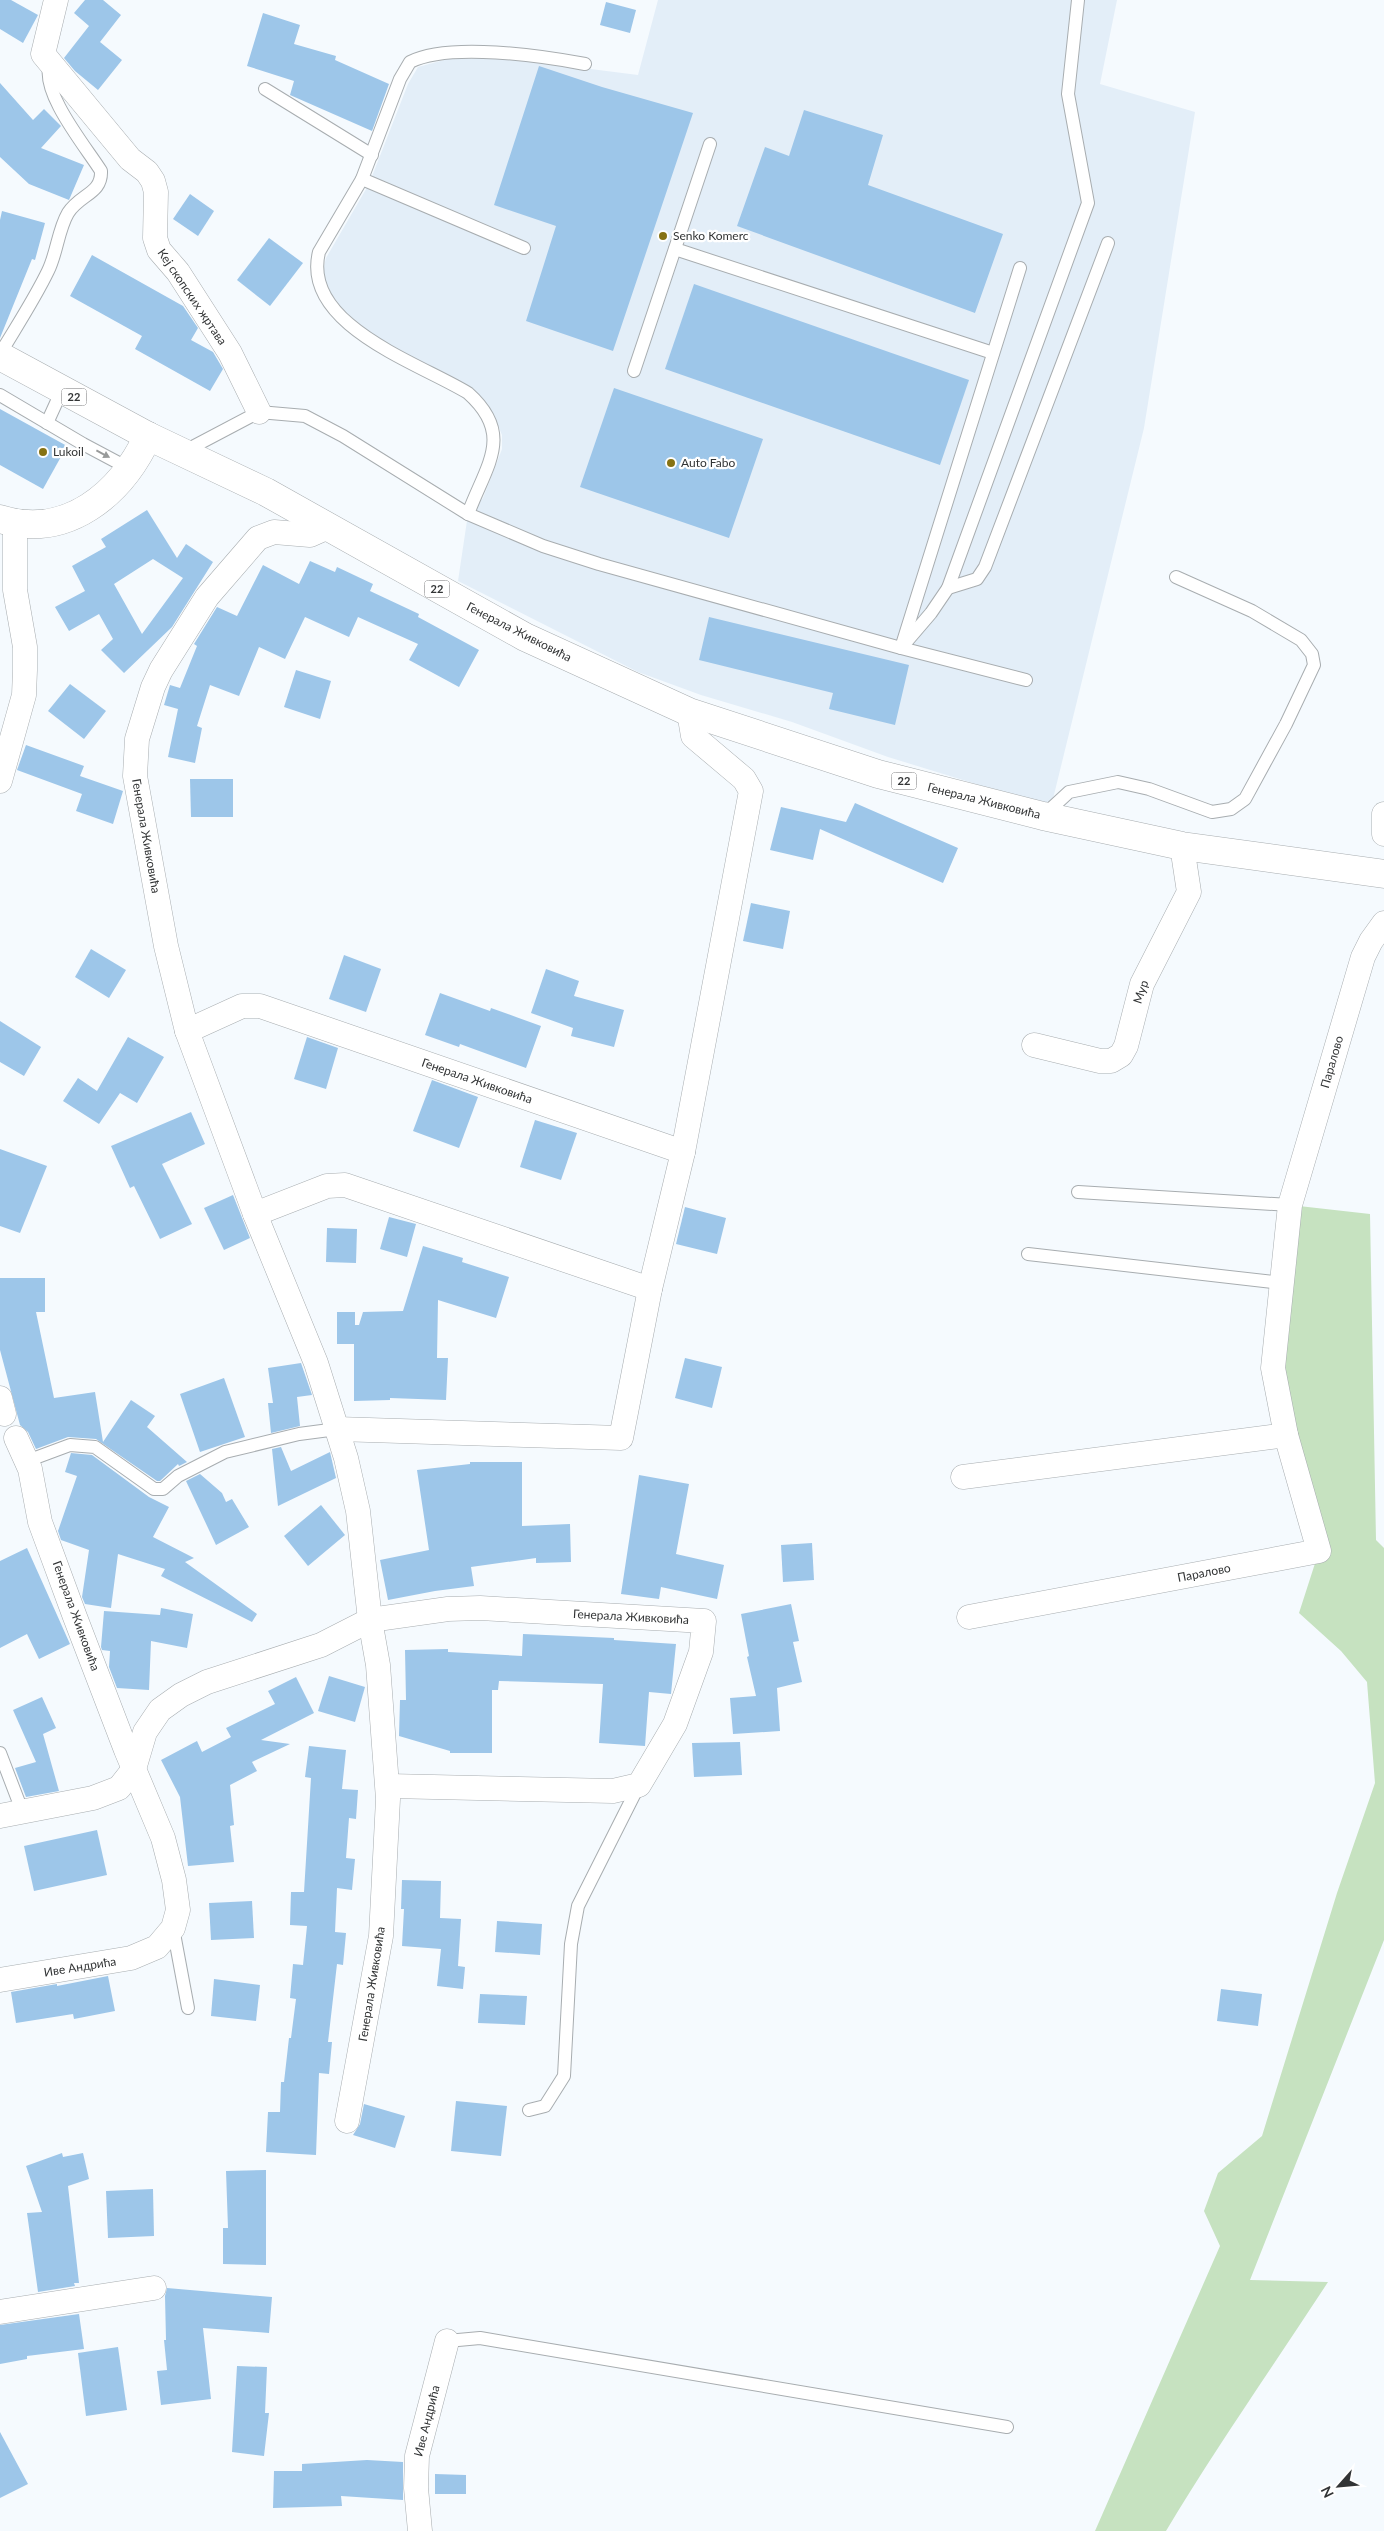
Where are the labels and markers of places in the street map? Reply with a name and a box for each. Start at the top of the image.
place label: Senko Komerc [673,228,749,243]
marker: Senko Komerc [657,230,669,242]
place label: Lukoil [53,444,84,459]
marker: Lukoil [37,446,49,458]
place label: Auto Fabo [681,455,735,470]
marker: Auto Fabo [665,457,677,469]

